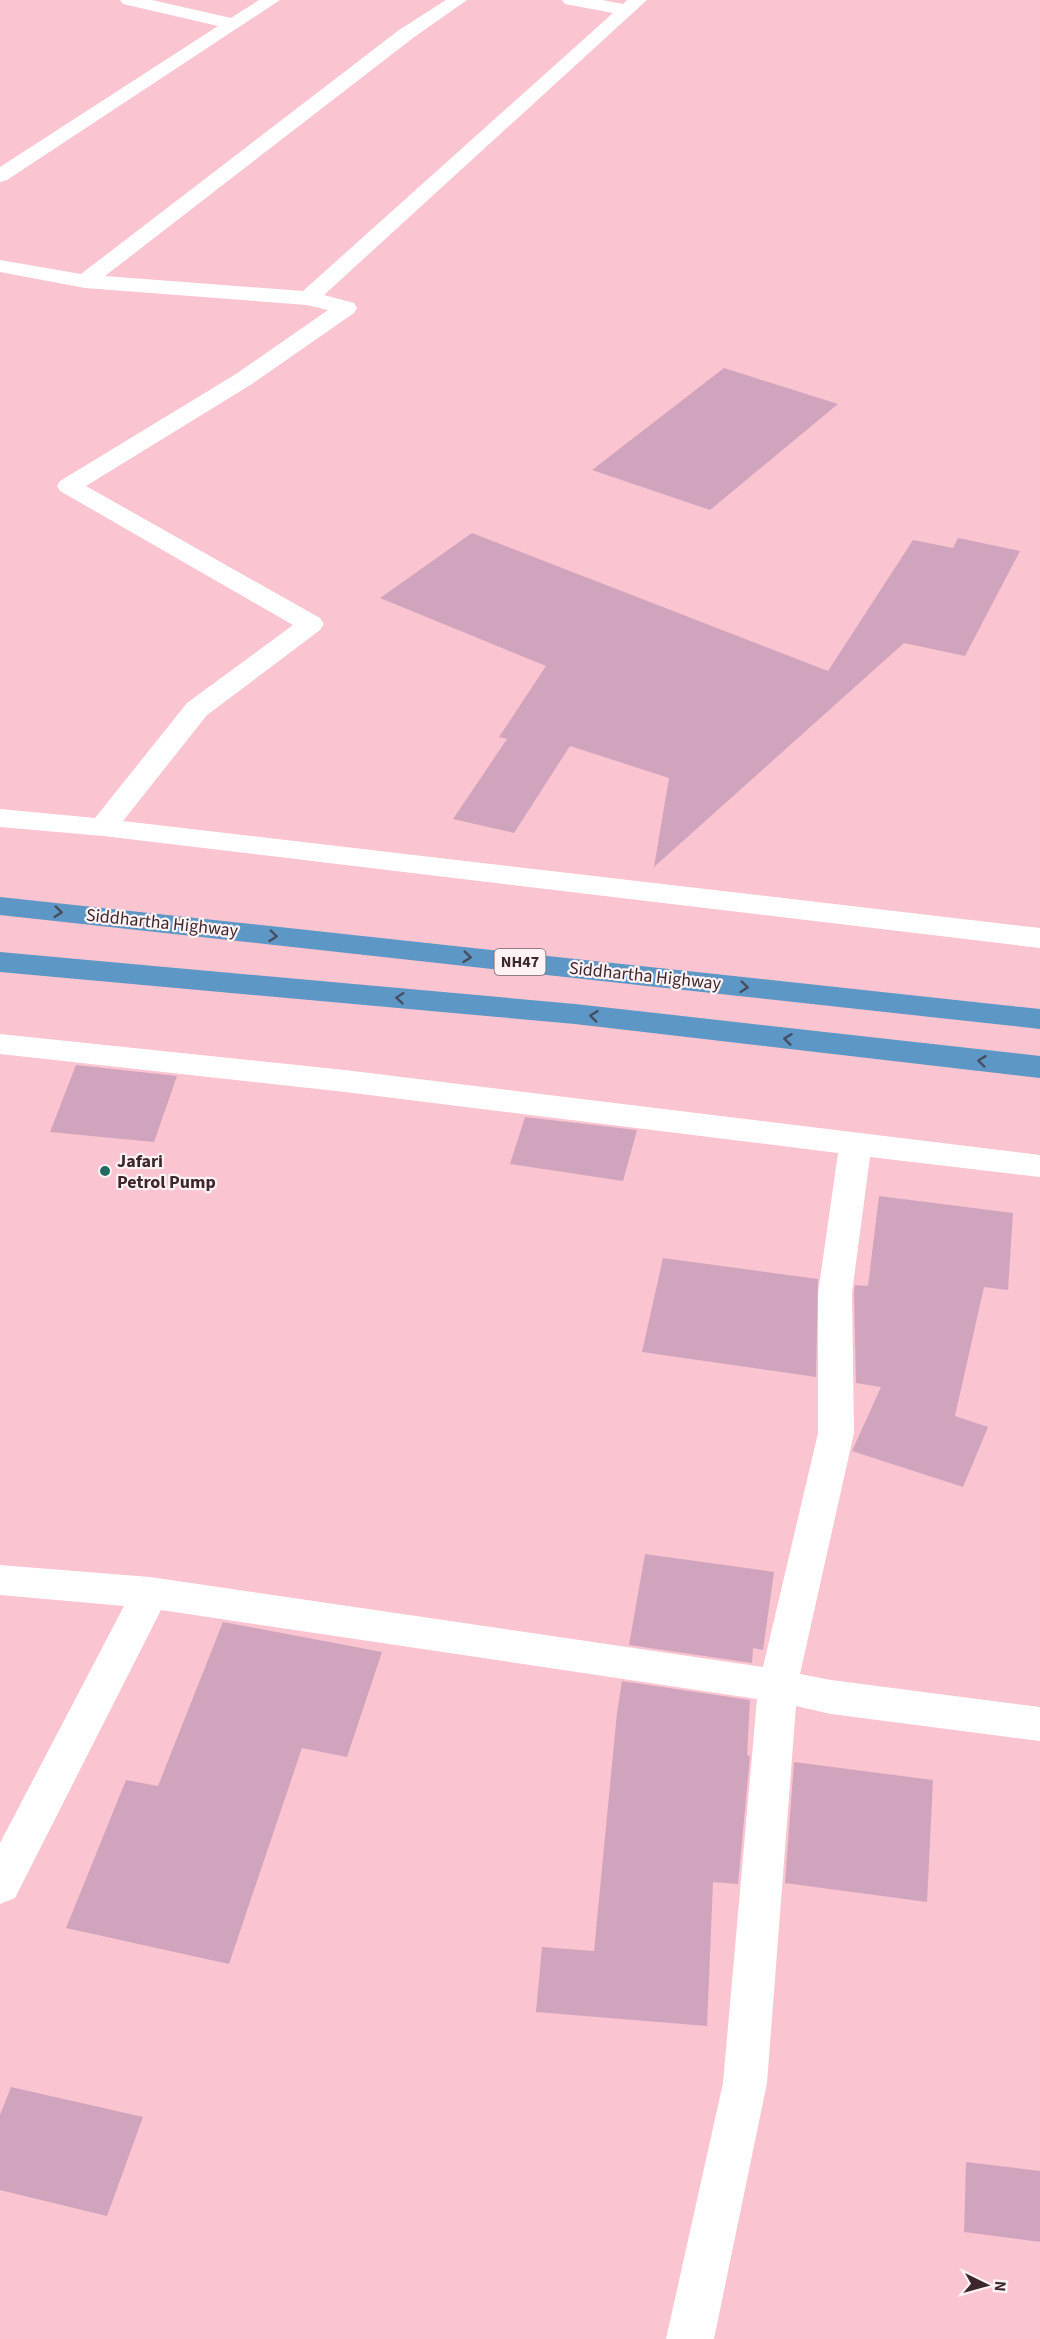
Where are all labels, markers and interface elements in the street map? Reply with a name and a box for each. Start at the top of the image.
street label: Siddhartha Highway [85,903,240,943]
one-way arrow [54,905,63,918]
one-way arrow [268,929,277,941]
road number: NH47 [494,949,546,975]
one-way arrow [462,950,471,962]
street label: Siddhartha Highway [568,956,723,996]
one-way arrow [740,980,749,992]
one-way arrow [396,992,405,1005]
one-way arrow [590,1010,599,1023]
one-way arrow [784,1033,793,1045]
one-way arrow [977,1055,986,1068]
place label: Jafari Petrol Pump [117,1149,216,1195]
marker: Jafari Petrol Pump [98,1164,112,1178]
north arrow [956,2255,1016,2315]
text: N [989,2280,1011,2292]

